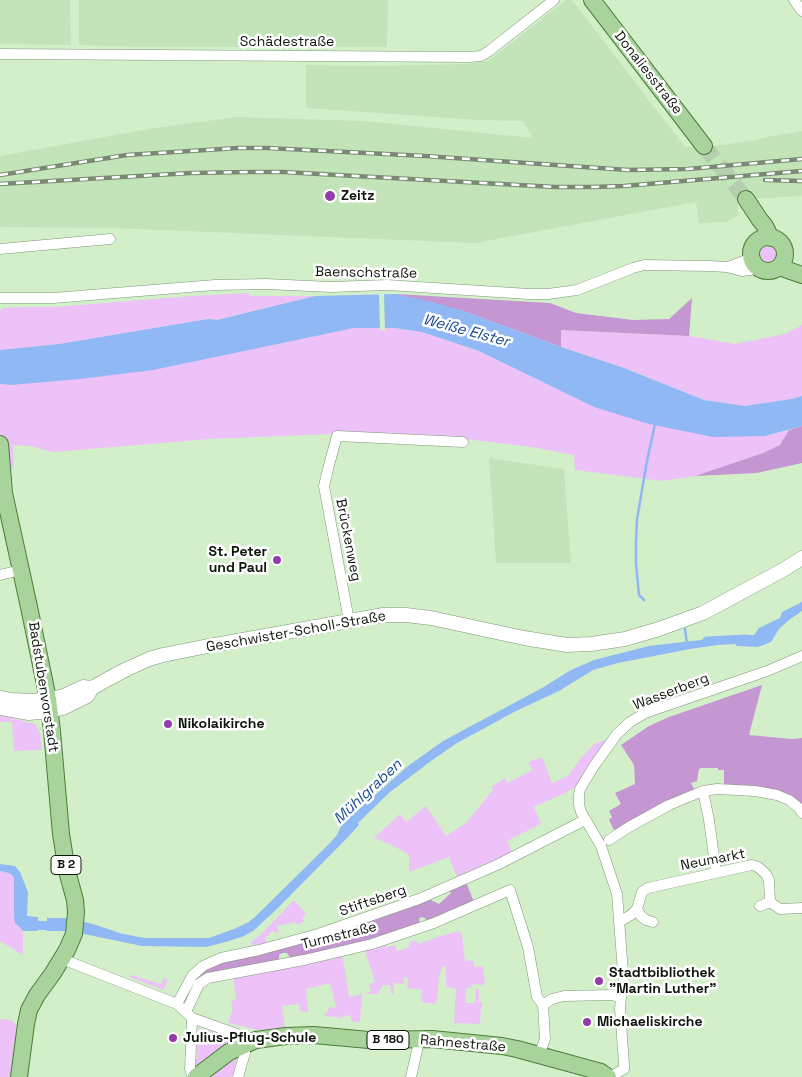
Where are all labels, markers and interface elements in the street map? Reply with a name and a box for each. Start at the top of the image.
street label: Donaliesstraße [610,28,686,118]
street label: Schädestraße [240,34,334,50]
place label: Zeitz [341,188,374,204]
marker: Zeitz [323,189,337,203]
street label: Baenschstraße [315,264,417,282]
water label: Weiße Elster [421,311,511,351]
street label: Brückenweg [332,497,364,583]
place label: St. Peter und Paul [209,544,267,576]
marker: St. Peter und Paul [271,554,283,566]
street label: Geschwister-Scholl-Straße [205,608,387,656]
street label: Badstubenvorstadt [24,620,62,754]
street label: Wasserberg [631,670,711,714]
place label: Nikolaikirche [178,716,265,732]
marker: Nikolaikirche [162,718,174,730]
water label: Mühlgraben [330,756,406,828]
street label: Neumarkt [679,846,747,874]
road number: B 2 [51,856,81,874]
street label: Stiftsberg [337,882,409,920]
street label: Turmstraße [300,919,378,953]
place label: Stadtbibliothek "Martin Luther" [609,965,717,998]
marker: Stadtbibliothek "Martin Luther" [593,975,605,987]
place label: Michaeliskirche [597,1014,703,1030]
marker: Michaeliskirche [581,1016,593,1028]
place label: Julius-Pflug-Schule [183,1030,316,1046]
road number: B 180 [367,1030,409,1050]
marker: Julius-Pflug-Schule [167,1032,179,1044]
street label: Rahnestraße [419,1032,507,1056]

